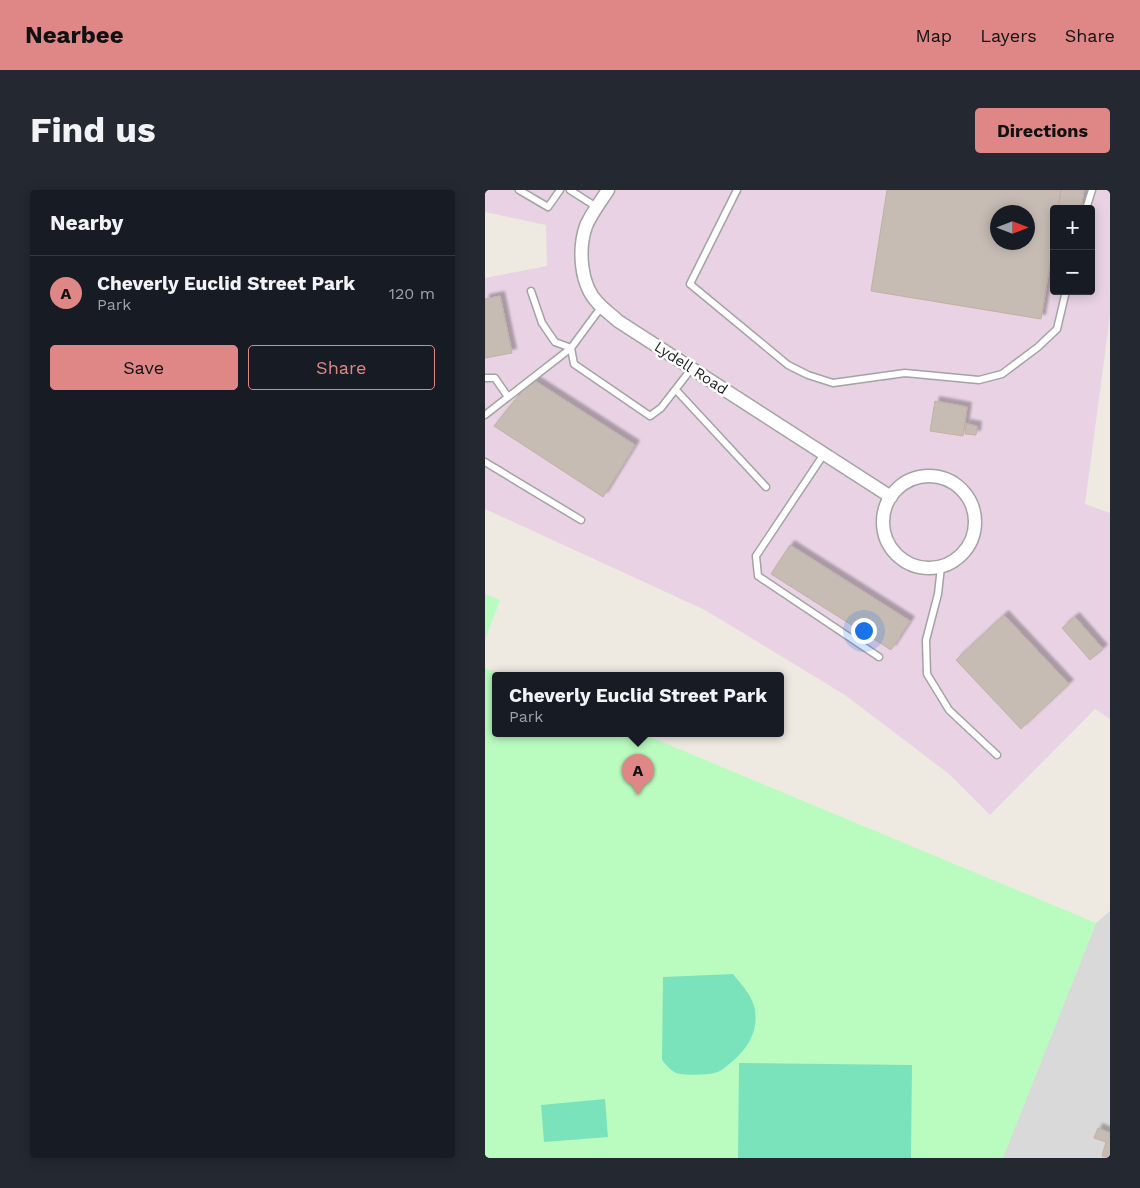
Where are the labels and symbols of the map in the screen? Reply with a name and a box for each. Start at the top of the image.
north arrow [990,205,1035,250]
street label: Lydell Road [651,338,731,398]
your location [851,618,877,644]
pin: A [622,754,654,795]

